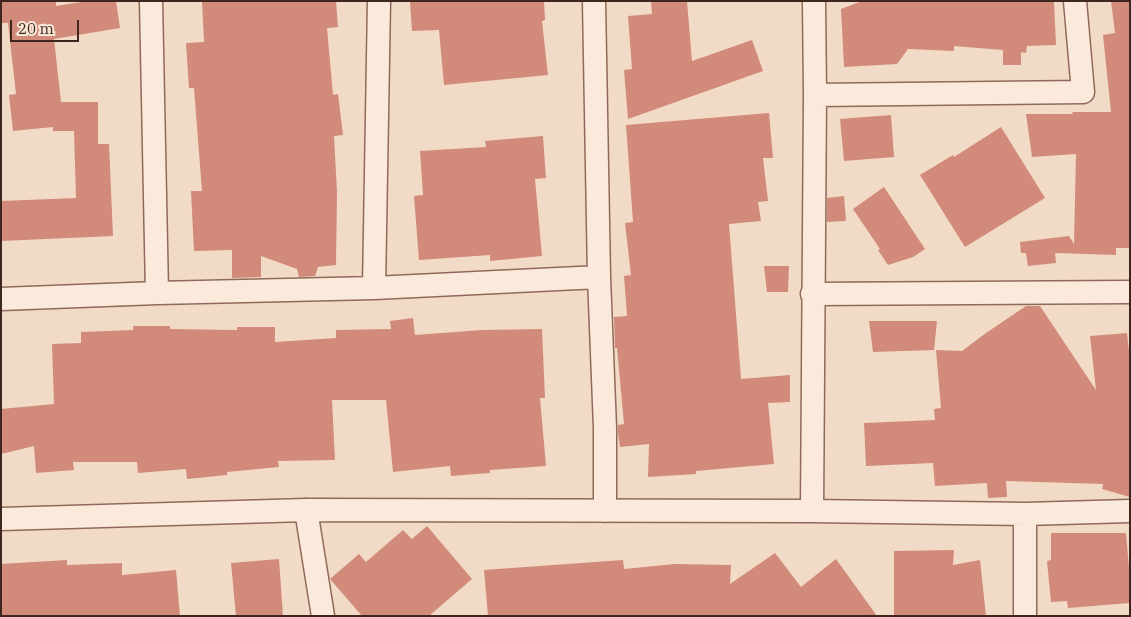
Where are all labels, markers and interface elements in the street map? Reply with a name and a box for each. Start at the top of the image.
scale bar [12,10,81,42]
text: 20 m [18,19,54,38]

